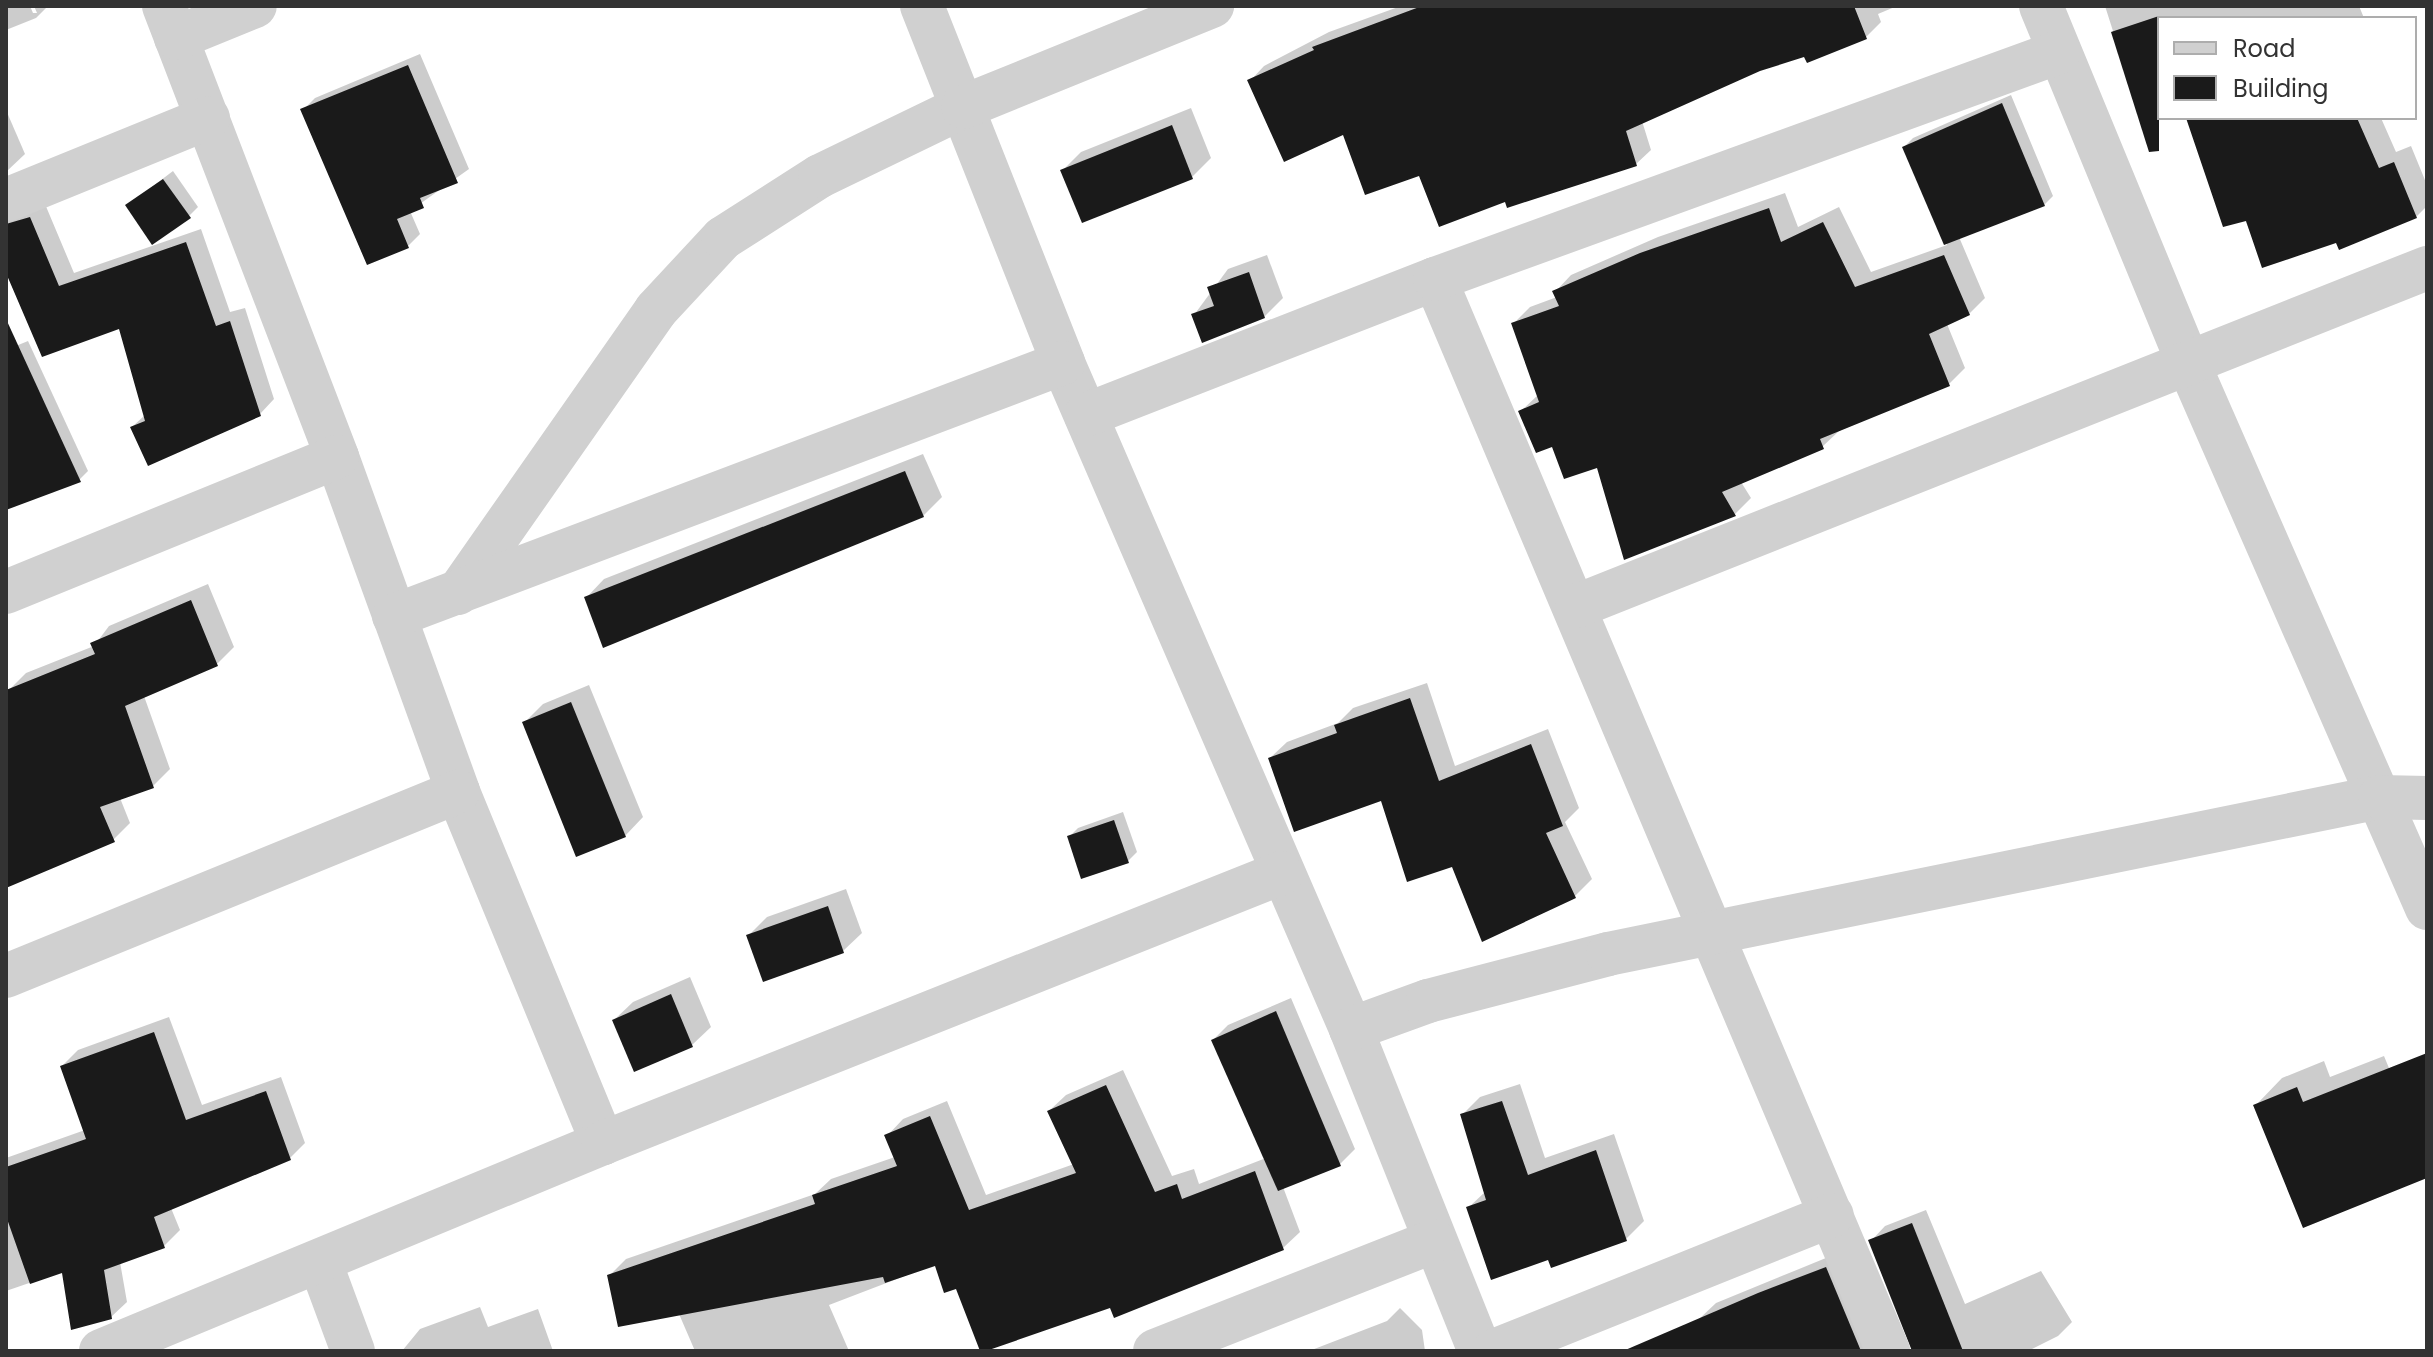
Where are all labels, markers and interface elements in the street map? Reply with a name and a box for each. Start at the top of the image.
legend [2157,16,2417,120]
text: Road [2233,32,2295,65]
text: Building [2233,72,2329,105]

